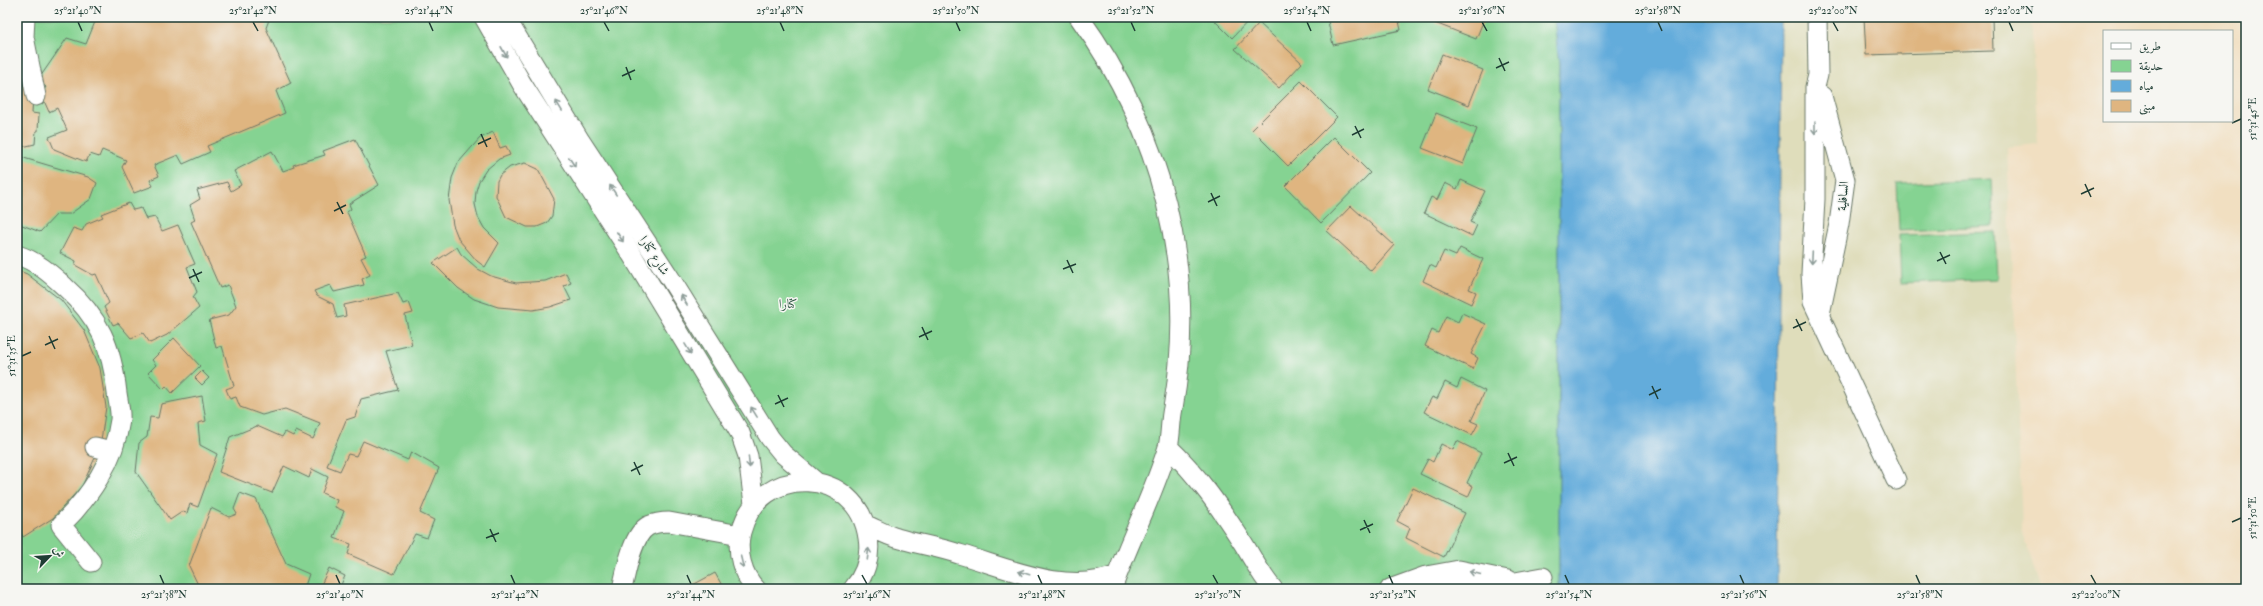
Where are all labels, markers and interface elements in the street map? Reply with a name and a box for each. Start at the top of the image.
text: 25°21'40"N [54,5,102,17]
text: 25°21'42"N [229,5,277,17]
text: 25°21'44"N [405,5,453,17]
text: 25°21'46"N [580,5,628,17]
text: 25°21'48"N [756,5,804,17]
text: 25°21'50"N [933,5,980,17]
text: 25°21'52"N [1108,5,1154,17]
text: 25°21'54"N [1283,5,1331,17]
text: 25°21'56"N [1459,5,1505,17]
text: 25°21'58"N [1635,5,1681,17]
text: 25°22'00"N [1808,5,1858,17]
text: 25°22'02"N [1984,5,2034,17]
legend [2103,30,2233,122]
text: طريق [2139,39,2161,54]
one-way arrow [501,46,508,58]
text: حديقة [2139,59,2163,74]
text: مياه [2139,79,2154,94]
text: 51°31'45"E [2247,98,2259,140]
text: مبنى [2139,99,2155,115]
one-way arrow [554,100,562,112]
one-way arrow [1811,121,1819,134]
one-way arrow [568,156,576,167]
street label: السافلية [1834,180,1852,212]
one-way arrow [609,185,617,196]
one-way arrow [617,231,625,243]
street label: شارع كتارا [633,233,673,280]
one-way arrow [1808,251,1816,264]
one-way arrow [679,294,688,305]
park label: كتارا [779,296,797,312]
text: 51°31'35"E [6,335,18,377]
one-way arrow [684,343,692,355]
one-way arrow [749,406,757,418]
one-way arrow [745,455,752,468]
text: 51°31'50"E [2247,497,2259,539]
north arrow [30,536,70,576]
text: ش [50,544,67,560]
one-way arrow [864,548,872,561]
one-way arrow [739,555,746,568]
one-way arrow [1018,569,1031,576]
one-way arrow [1469,569,1482,576]
text: 25°21'38"N [141,589,187,601]
text: 25°21'40"N [316,589,364,601]
text: 25°21'42"N [491,589,539,601]
text: 25°21'44"N [667,589,715,601]
text: 25°21'46"N [843,589,891,601]
text: 25°21'48"N [1018,589,1066,601]
text: 25°21'50"N [1195,589,1242,601]
text: 25°21'52"N [1370,589,1416,601]
text: 25°21'54"N [1545,589,1593,601]
text: 25°21'56"N [1721,589,1767,601]
text: 25°21'58"N [1897,589,1943,601]
text: 25°22'00"N [2071,589,2121,601]

